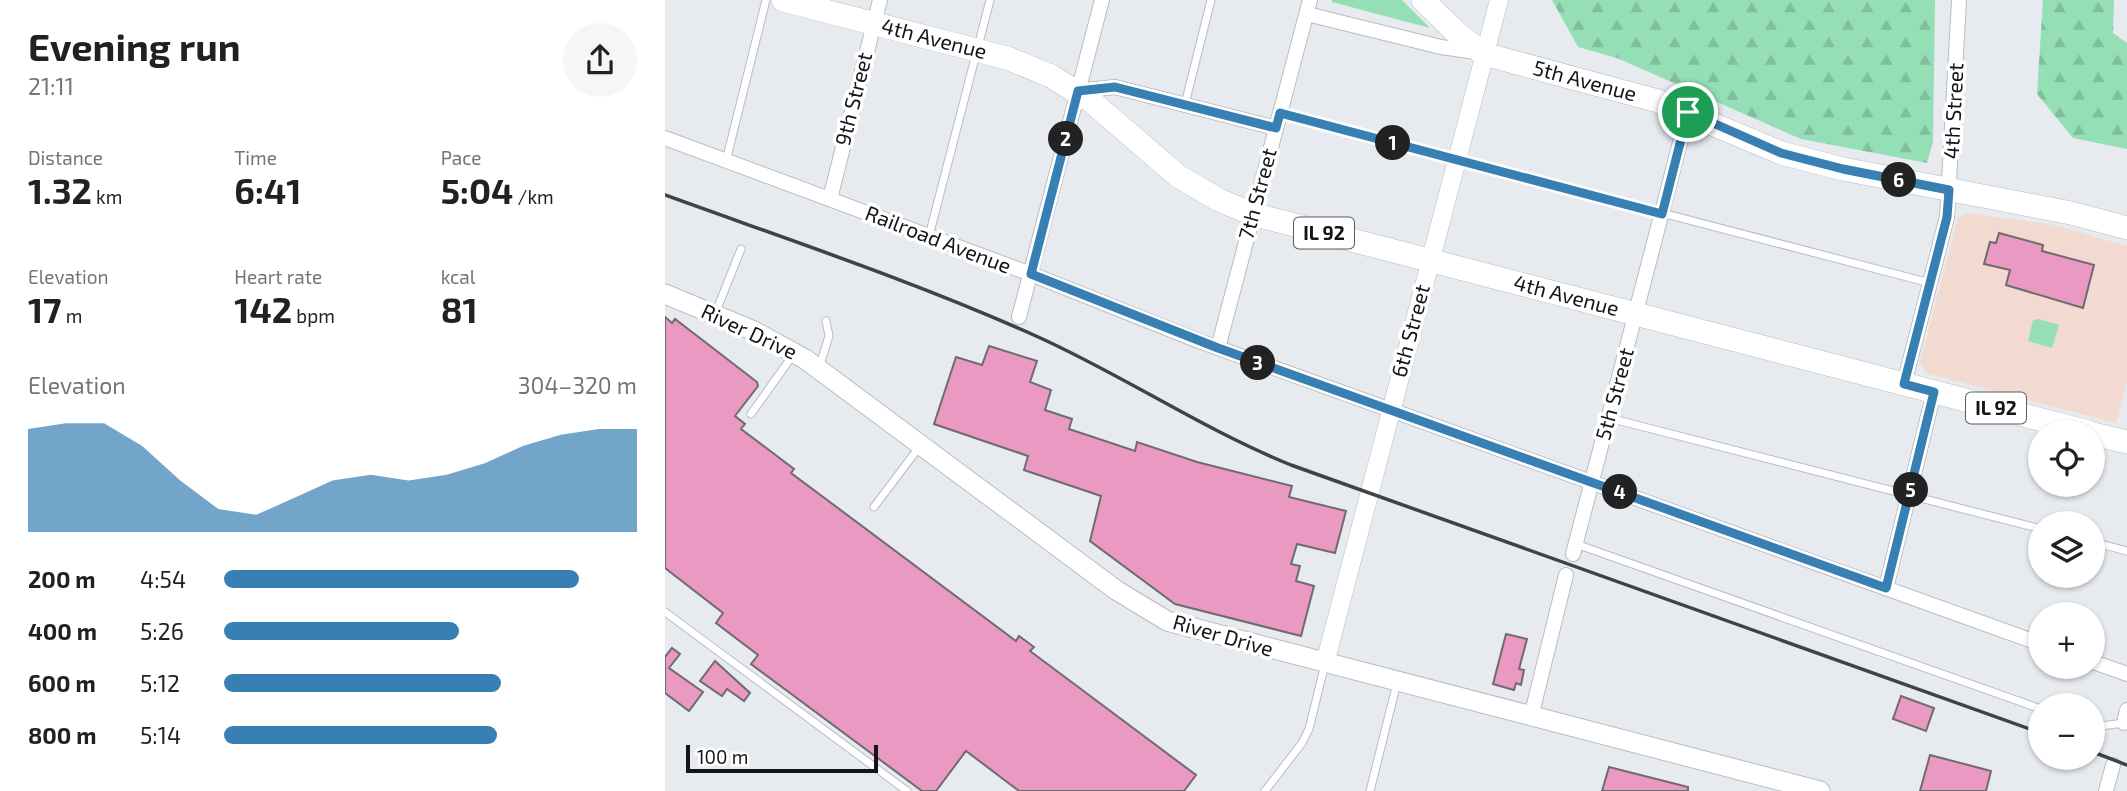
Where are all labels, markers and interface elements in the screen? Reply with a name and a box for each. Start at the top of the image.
street label: 4th Avenue [879,12,990,63]
text: Evening run [28,23,241,69]
button: share [563,23,637,97]
street label: 9th Street [829,49,876,148]
street label: 5th Avenue [1531,54,1640,106]
street label: 4th Street [1938,62,1968,160]
text: 21:11 [28,72,74,100]
pin [1658,82,1718,142]
icon: arrive [1669,93,1707,131]
pin: 2 [1049,122,1083,156]
pin: 1 [1375,125,1411,160]
text: 2 [1060,127,1071,150]
text: 1 [1388,131,1397,154]
street label: 7th Street [1232,145,1281,242]
text: Distance [28,146,103,169]
text: Time [234,146,277,169]
text: Pace [441,146,482,169]
pin: 6 [1881,162,1917,198]
text: 6 [1893,168,1904,191]
text: 1.32 [28,169,92,211]
text: 6:41 [234,169,301,211]
text: 5:04 [441,169,513,211]
text: km [92,185,122,208]
text: /km [513,185,554,208]
street label: Railroad Avenue [862,199,1015,278]
road number: IL 92 [1294,218,1354,248]
text: Elevation [28,265,109,288]
text: Heart rate [234,265,322,288]
text: kcal [441,265,475,288]
street label: 4th Avenue [1511,269,1622,320]
street label: 6th Street [1385,281,1434,380]
text: 17 [28,288,62,330]
text: 142 [234,288,292,330]
text: 81 [441,288,478,330]
street label: River Drive [698,298,802,364]
text: m [62,304,83,327]
text: bpm [292,304,335,327]
street label: 5th Street [1589,345,1638,442]
pin: 3 [1241,346,1275,380]
text: 3 [1252,351,1263,374]
text: Elevation [28,371,126,399]
text: 304–320 m [518,371,637,399]
road number: IL 92 [1966,392,2026,424]
map controls [2028,420,2105,770]
button: locate [2028,420,2105,497]
pin: 5 [1893,472,1929,508]
pin: 4 [1602,475,1637,510]
text: 5 [1905,478,1916,501]
text: 4 [1613,480,1626,503]
button: layers [2028,511,2105,588]
text: 200 m [28,565,96,593]
text: 4:54 [140,565,186,593]
button: + [2028,602,2105,679]
street label: River Drive [1170,608,1276,661]
text: 400 m [28,617,97,645]
text: 5:26 [140,617,184,645]
text: 600 m [28,669,96,697]
text: 5:12 [140,669,180,697]
button: − [2028,693,2105,770]
text: 800 m [28,721,97,749]
text: 5:14 [140,721,181,749]
scale bar [686,742,879,774]
text: 100 m [697,745,748,768]

